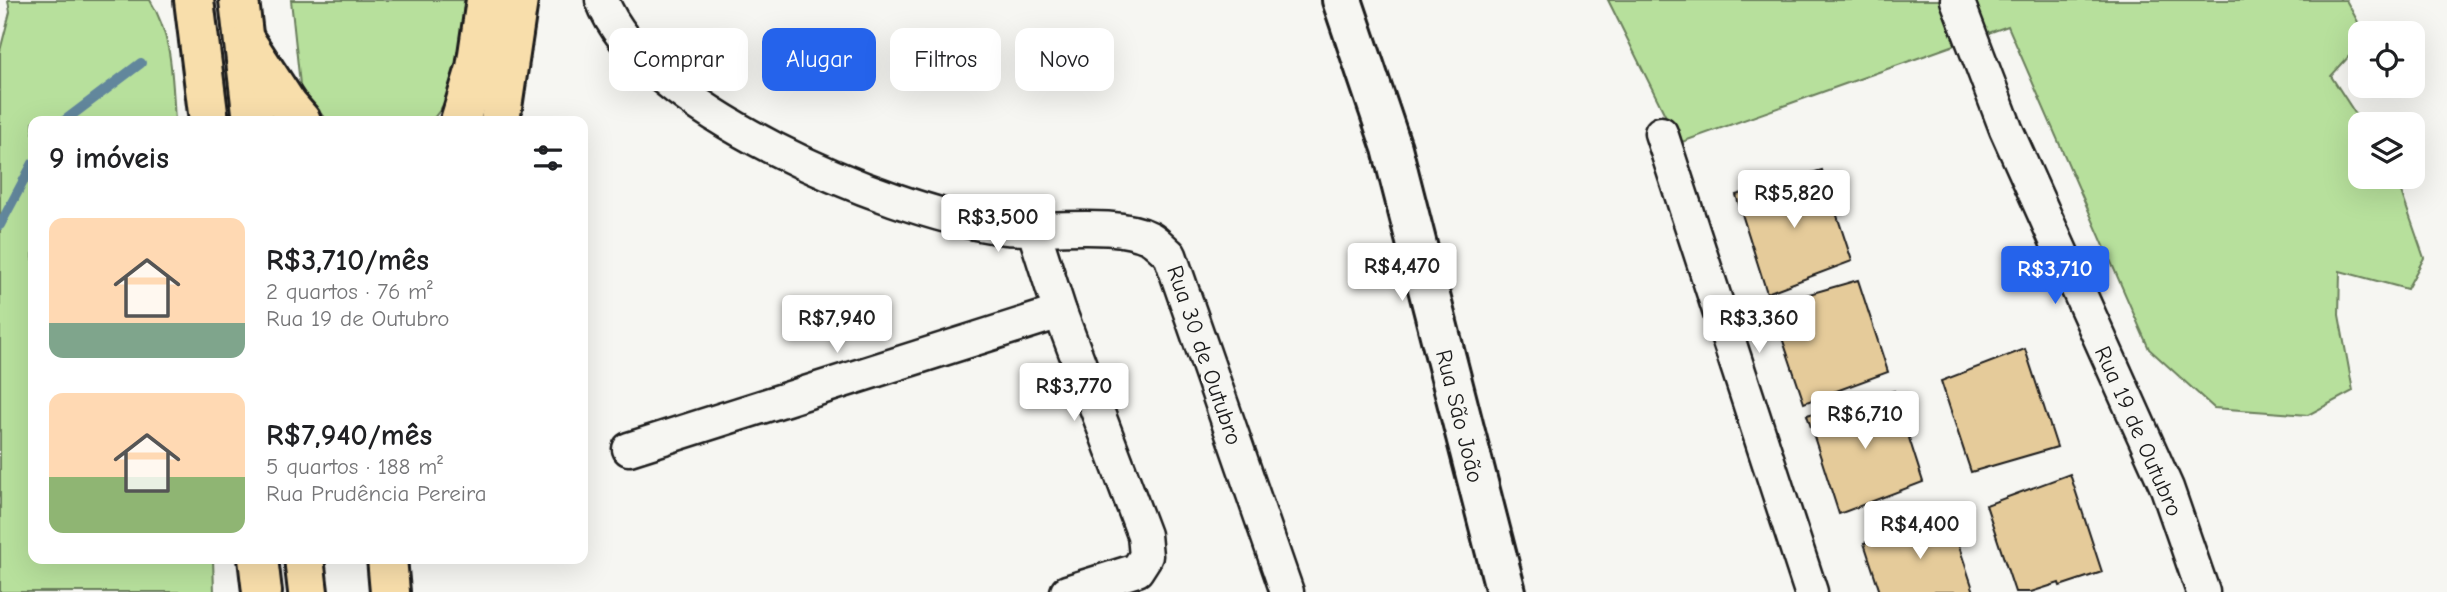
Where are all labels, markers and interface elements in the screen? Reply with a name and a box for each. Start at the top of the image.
map controls [2348,21,2425,189]
button: locate [2348,21,2425,98]
chip: Comprar [609,28,748,91]
chip: Alugar [762,28,876,91]
chip: Filtros [890,28,1001,91]
chip: Novo [1015,28,1114,91]
button: layers [2348,112,2425,189]
icon: filters [529,139,567,177]
text: 9 imóveis [49,141,169,176]
pin: R$5,820 [1729,170,1859,230]
text: R$5,820 [1754,179,1834,206]
pin: R$3,500 [933,194,1063,254]
text: R$3,500 [957,203,1039,230]
text: R$3,710/mês [266,243,429,278]
pin: R$4,470 [1337,244,1467,303]
icon: home [105,246,189,330]
pin: R$3,710 [1990,246,2120,306]
text: R$4,470 [1364,252,1440,279]
text: R$3,710 [2017,255,2093,282]
street label: Rua 30 de Outubro [1161,262,1248,448]
text: 2 quartos · 76 m² [266,278,433,305]
pin: R$7,940 [772,296,902,355]
pin: R$3,360 [1694,296,1824,355]
text: R$7,940 [798,304,876,331]
text: R$3,360 [1719,304,1799,331]
text: Rua 19 de Outubro [266,305,450,332]
street label: Rua 19 de Outubro [2089,342,2188,521]
street label: Rua São João [1430,347,1489,485]
pin: R$3,770 [1009,364,1139,423]
text: R$3,770 [1036,372,1112,399]
pin: R$6,710 [1800,392,1930,451]
text: R$6,710 [1827,400,1903,427]
text: R$7,940/mês [266,418,432,453]
icon: home [105,421,189,505]
text: 5 quartos · 188 m² [266,453,443,480]
text: Rua Prudência Pereira [266,480,487,507]
pin: R$4,400 [1855,502,1985,561]
text: R$4,400 [1880,510,1960,537]

